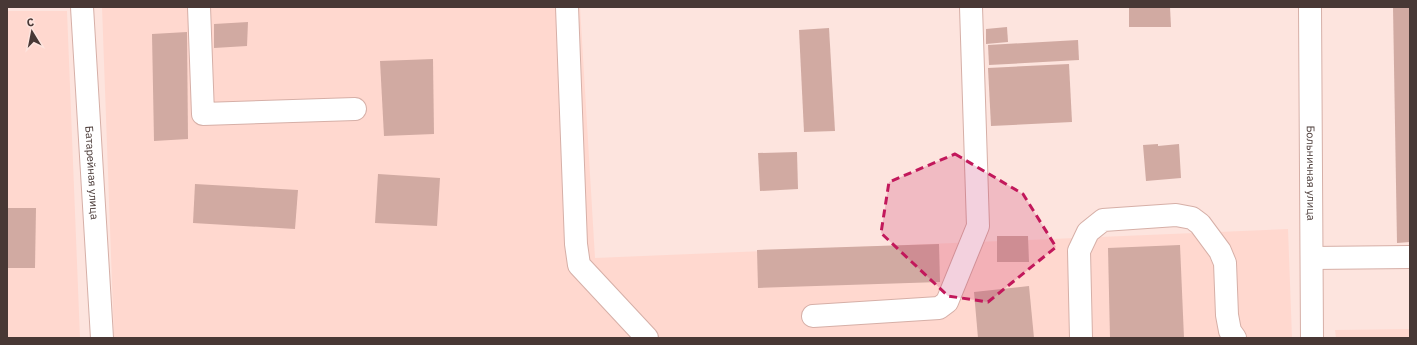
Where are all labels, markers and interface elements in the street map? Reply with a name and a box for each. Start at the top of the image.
north arrow [12,12,52,52]
text: С [26,15,35,30]
street label: Батарейная улица [82,125,102,220]
street label: Больничная улица [1304,125,1318,221]

